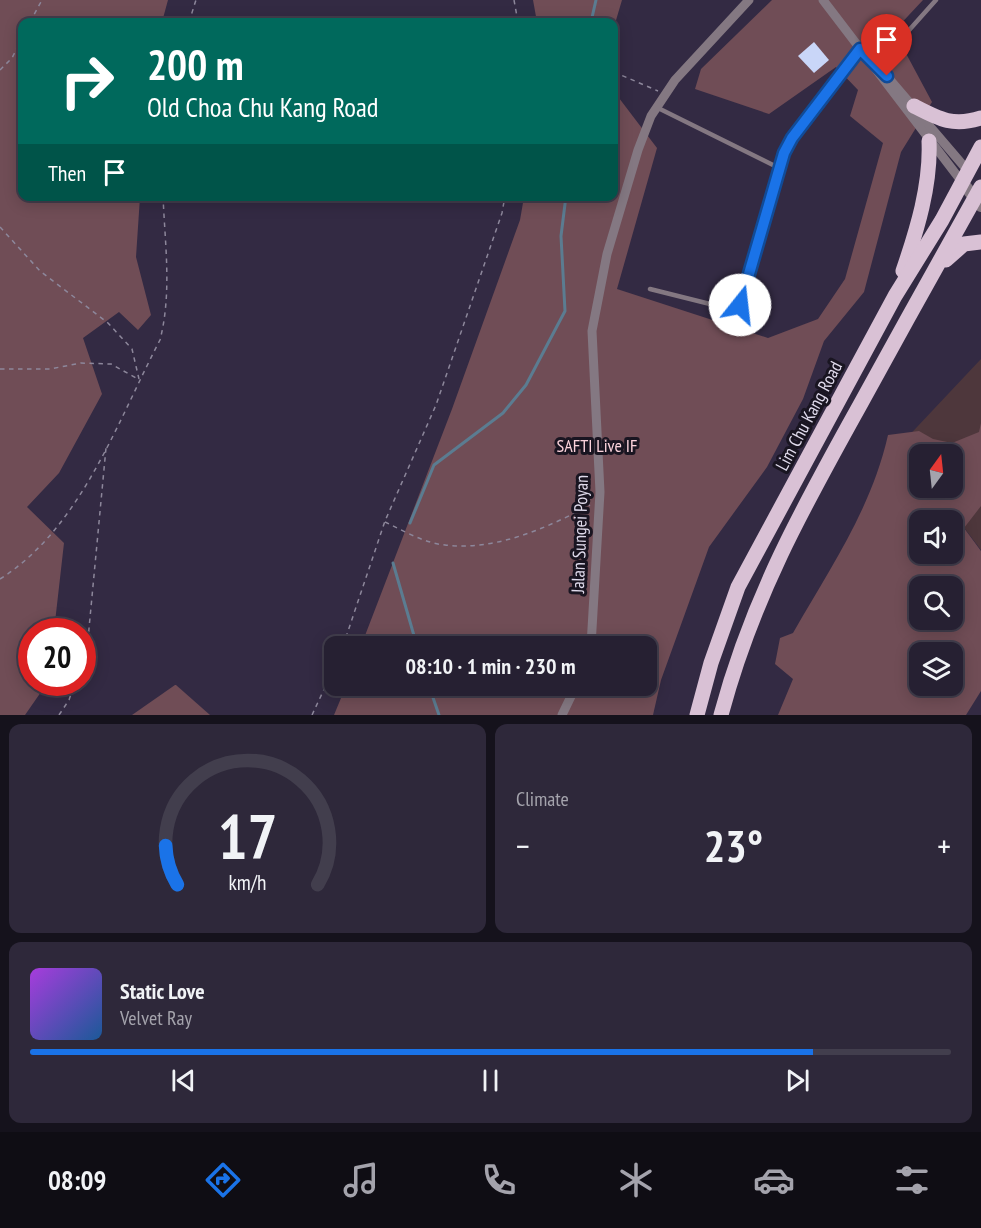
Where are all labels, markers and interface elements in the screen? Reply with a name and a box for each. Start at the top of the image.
pin [861,14,912,76]
icon: arrive [870,23,903,56]
text: 200 m [147,37,244,92]
icon: right [48,42,126,120]
text: Old Choa Chu Kang Road [147,90,379,124]
icon: arrive [98,156,131,189]
text: Then [48,159,86,187]
position arrow [708,273,772,337]
street label: Lim Chu Kang Road [770,357,847,474]
park label: SAFTI Live IF [557,434,637,457]
north arrow [909,444,963,498]
map controls [909,444,963,696]
street label: Jalan Sungei Poyan [566,475,593,594]
button: sound [909,510,963,564]
button: search [909,576,963,630]
speed limit sign: 20 [18,618,96,696]
button: layers [909,642,963,696]
text: 08:10 · 1 min · 230 m [405,652,576,680]
text: Climate [516,786,569,812]
text: 17 [218,795,277,876]
text: 23° [704,816,763,874]
text: − [516,824,530,867]
text: + [937,824,951,867]
text: km/h [228,869,267,897]
text: Static Love [120,977,205,1005]
text: Velvet Ray [120,1005,192,1031]
icon: previous [167,1064,200,1097]
icon: pause [474,1064,507,1097]
icon: next [781,1064,814,1097]
icon: directions [202,1159,244,1201]
icon: music [340,1159,382,1201]
icon: phone [478,1159,520,1201]
icon: climate [615,1159,657,1201]
icon: car [753,1159,795,1201]
icon: filters [891,1159,933,1201]
text: 08:09 [48,1163,106,1197]

